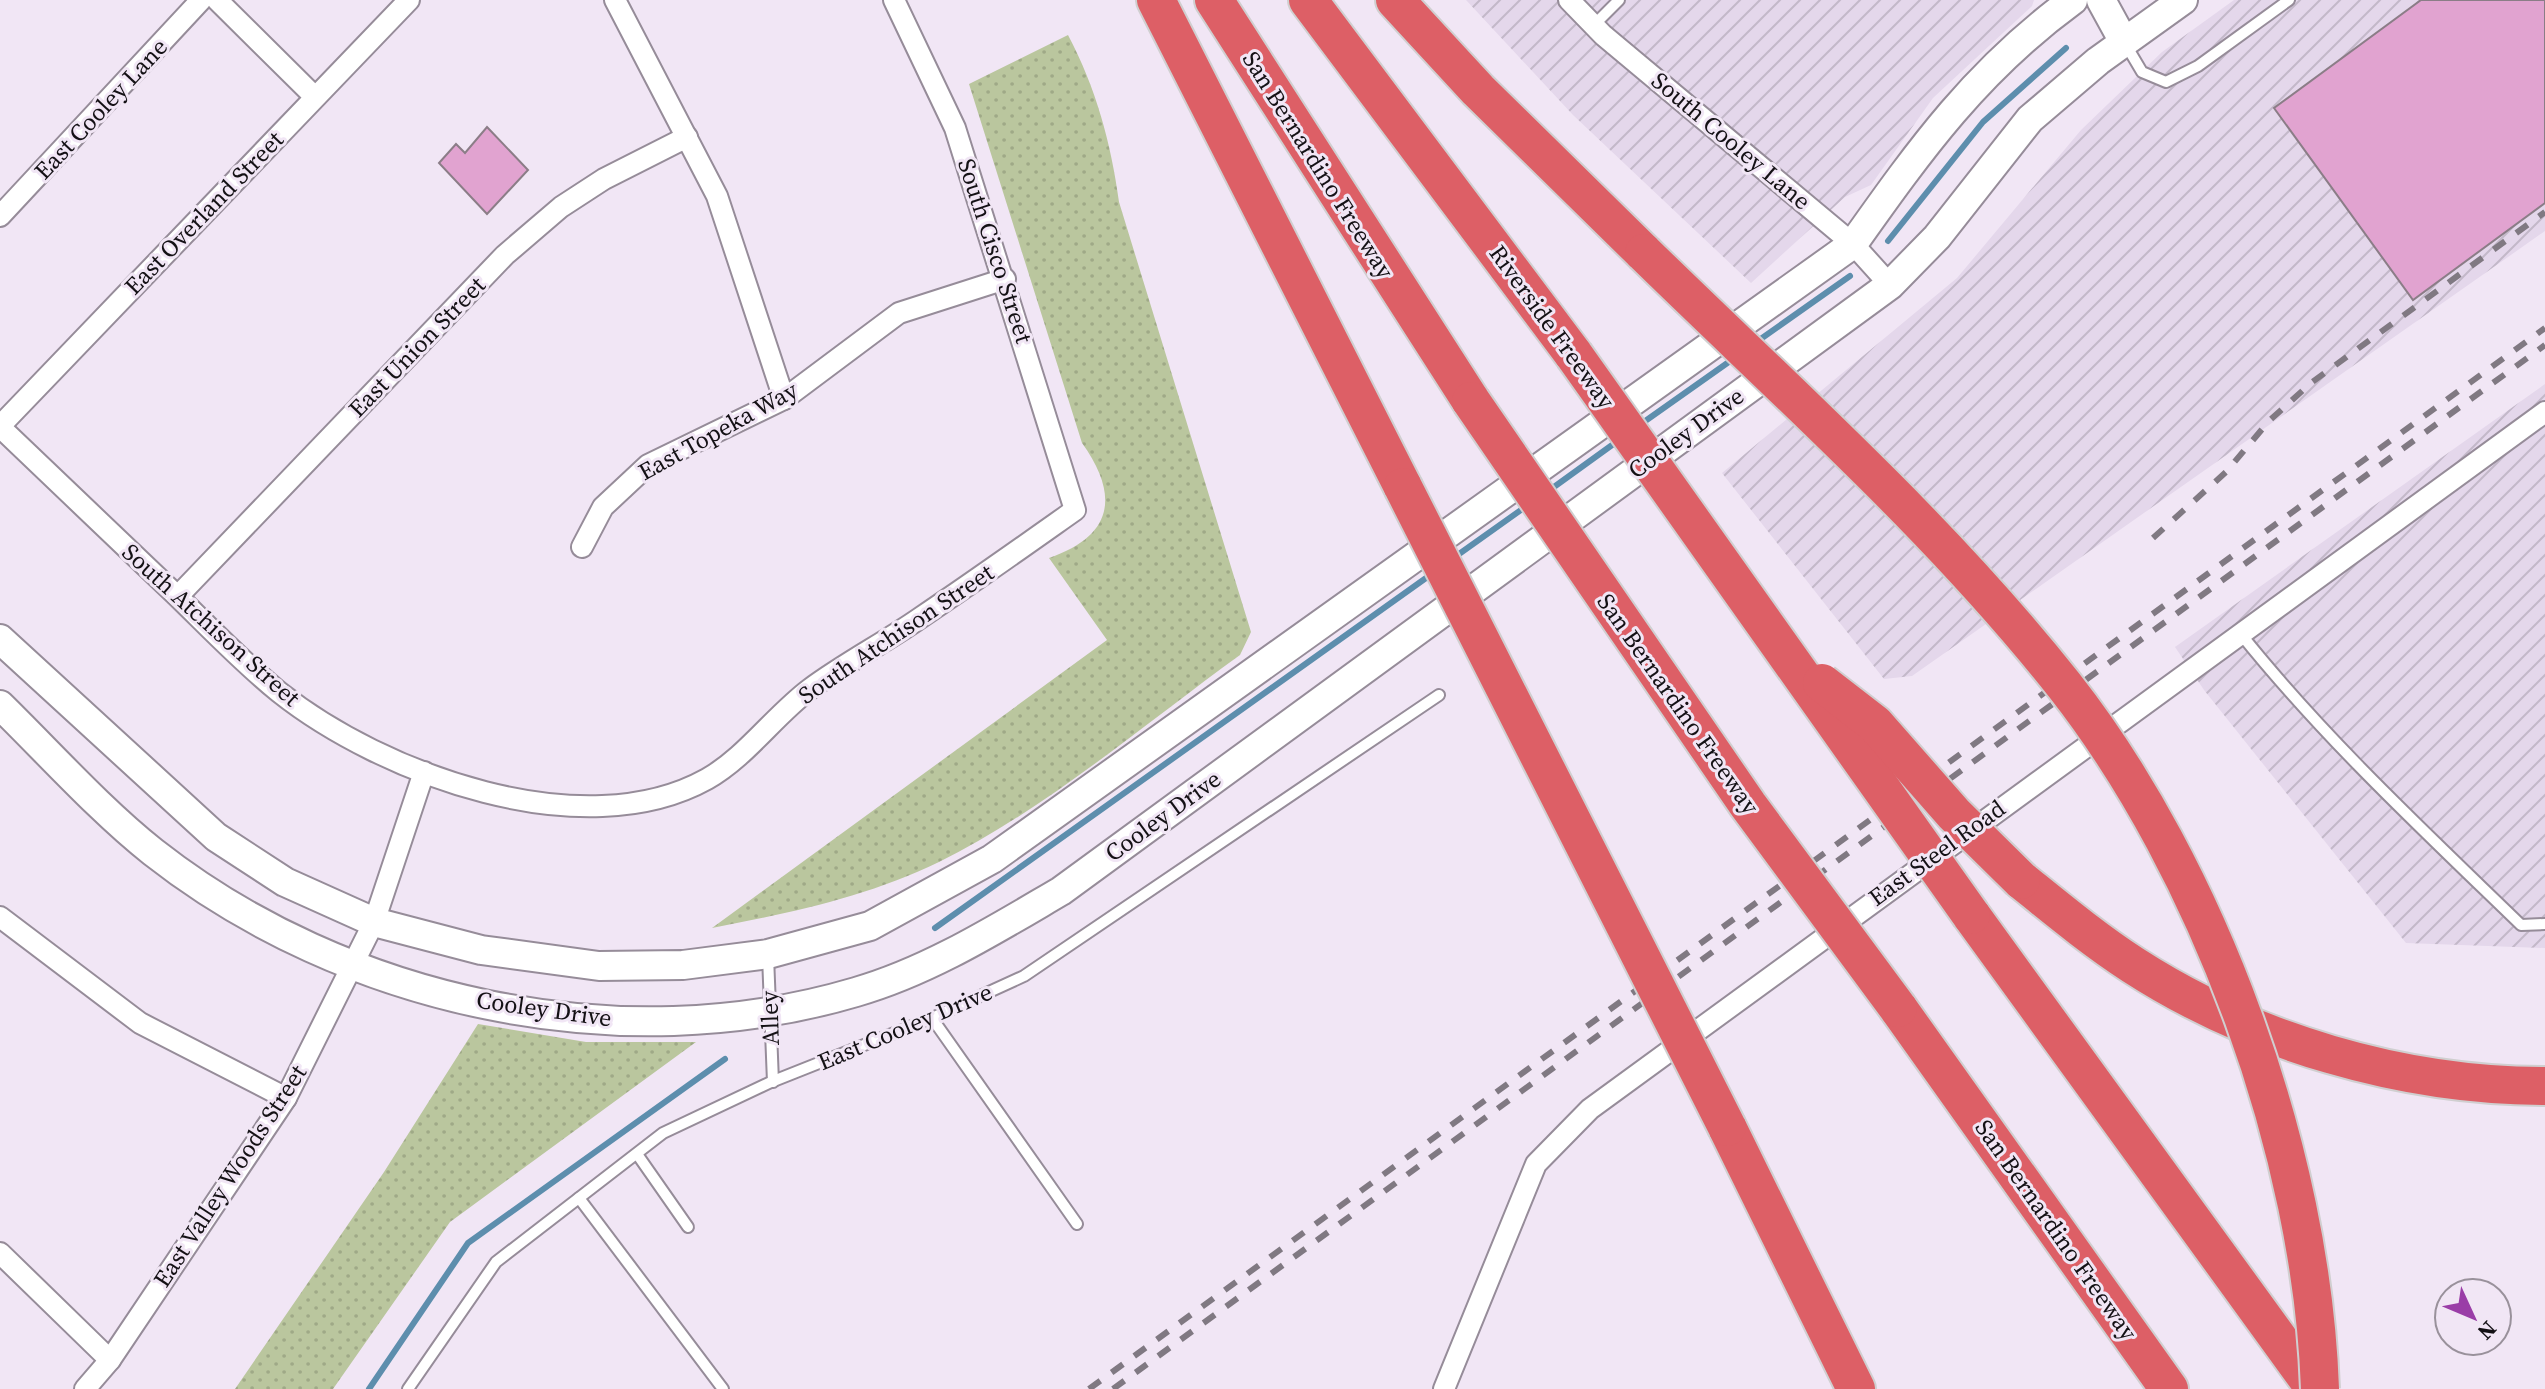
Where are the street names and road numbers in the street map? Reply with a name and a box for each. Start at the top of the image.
street label: East Cooley Lane [27,31,175,186]
street label: San Bernardino Freeway [1235,45,1402,285]
street label: South Cooley Lane [1645,64,1818,217]
street label: East Overland Street [117,123,291,302]
street label: South Cisco Street [950,154,1041,348]
street label: Riverside Freeway [1482,238,1623,416]
street label: East Union Street [341,269,493,424]
street label: East Topeka Way [632,373,804,488]
street label: Cooley Drive [1621,379,1750,486]
street label: South Atchison Street [115,536,308,714]
street label: South Atchison Street [792,556,1000,711]
street label: San Bernardino Freeway [1590,587,1768,821]
street label: Cooley Drive [1098,762,1227,869]
street label: East Steel Road [1862,791,2012,913]
street label: East Cooley Drive [812,975,997,1078]
street label: Cooley Drive [474,983,614,1034]
street label: Alley [752,989,787,1046]
street label: East Valley Woods Street [145,1058,314,1293]
street label: San Bernardino Freeway [1968,1113,2146,1347]

